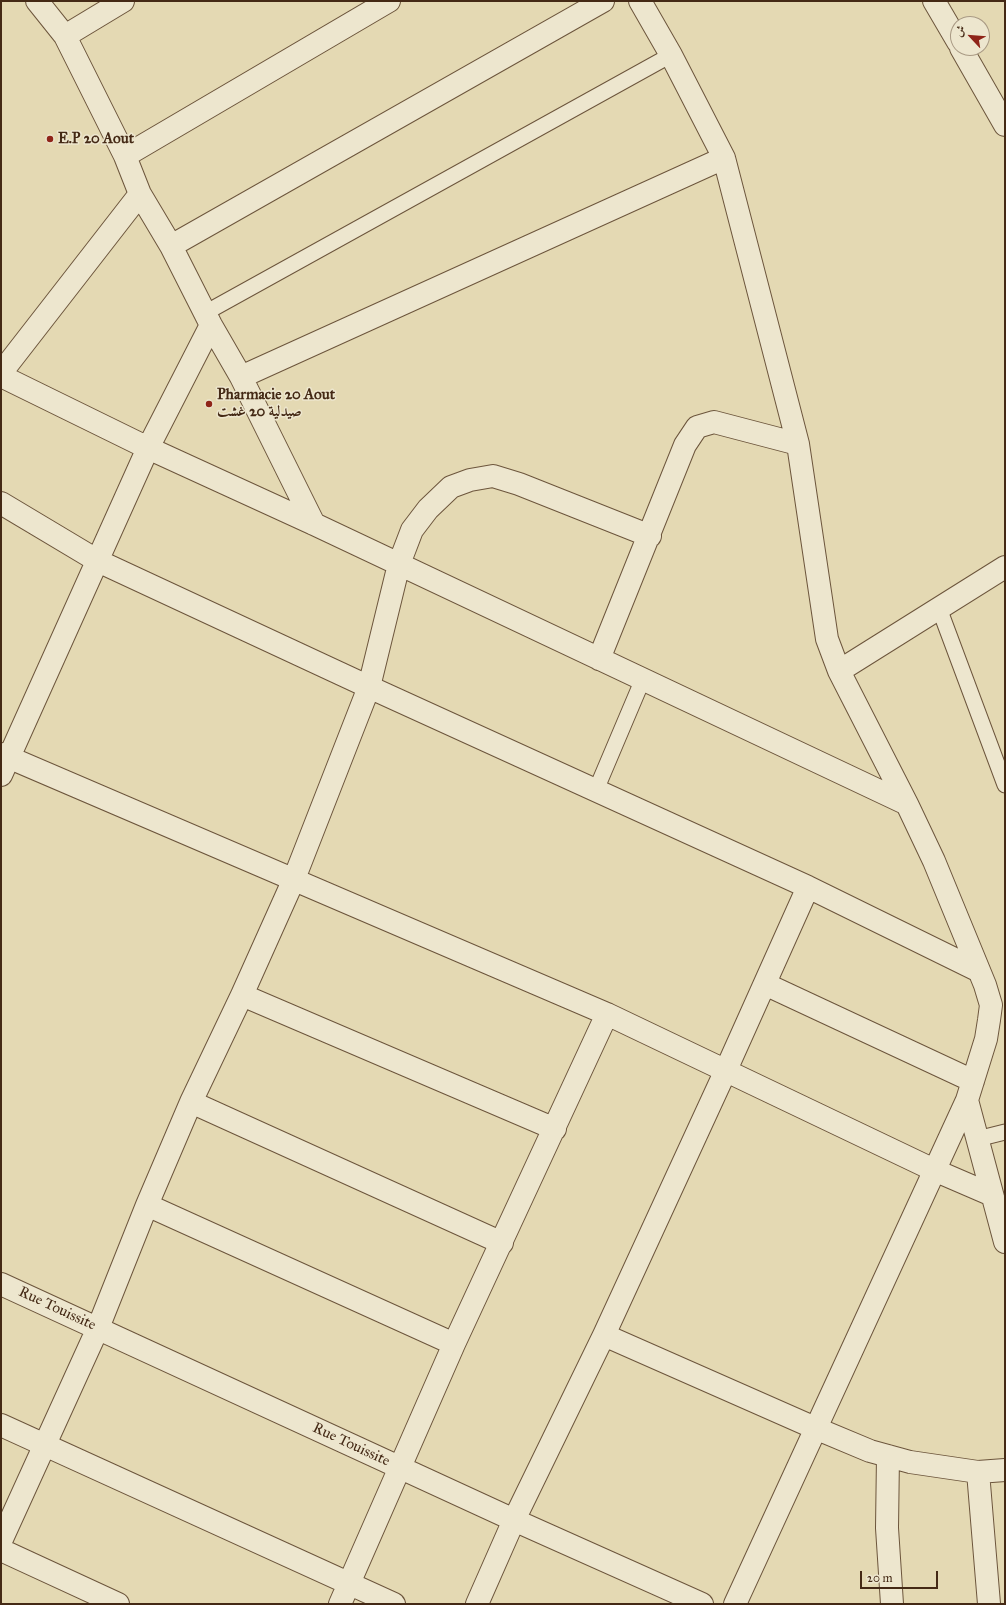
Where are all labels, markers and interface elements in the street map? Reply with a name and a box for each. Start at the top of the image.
north arrow [950,16,990,56]
text: ش [951,23,968,39]
place label: E.P 20 Aout [58,130,134,148]
marker: E.P 20 Aout [45,134,55,144]
place label: Pharmacie 20 Aout صيدلية 20 غشت [217,386,335,421]
marker: Pharmacie 20 Aout صيدلية 20 غشت [204,399,214,409]
street label: Rue Touissite [15,1283,99,1335]
street label: Rue Touissite [309,1419,393,1471]
scale bar [862,1563,940,1589]
text: 20 m [867,1571,893,1585]

